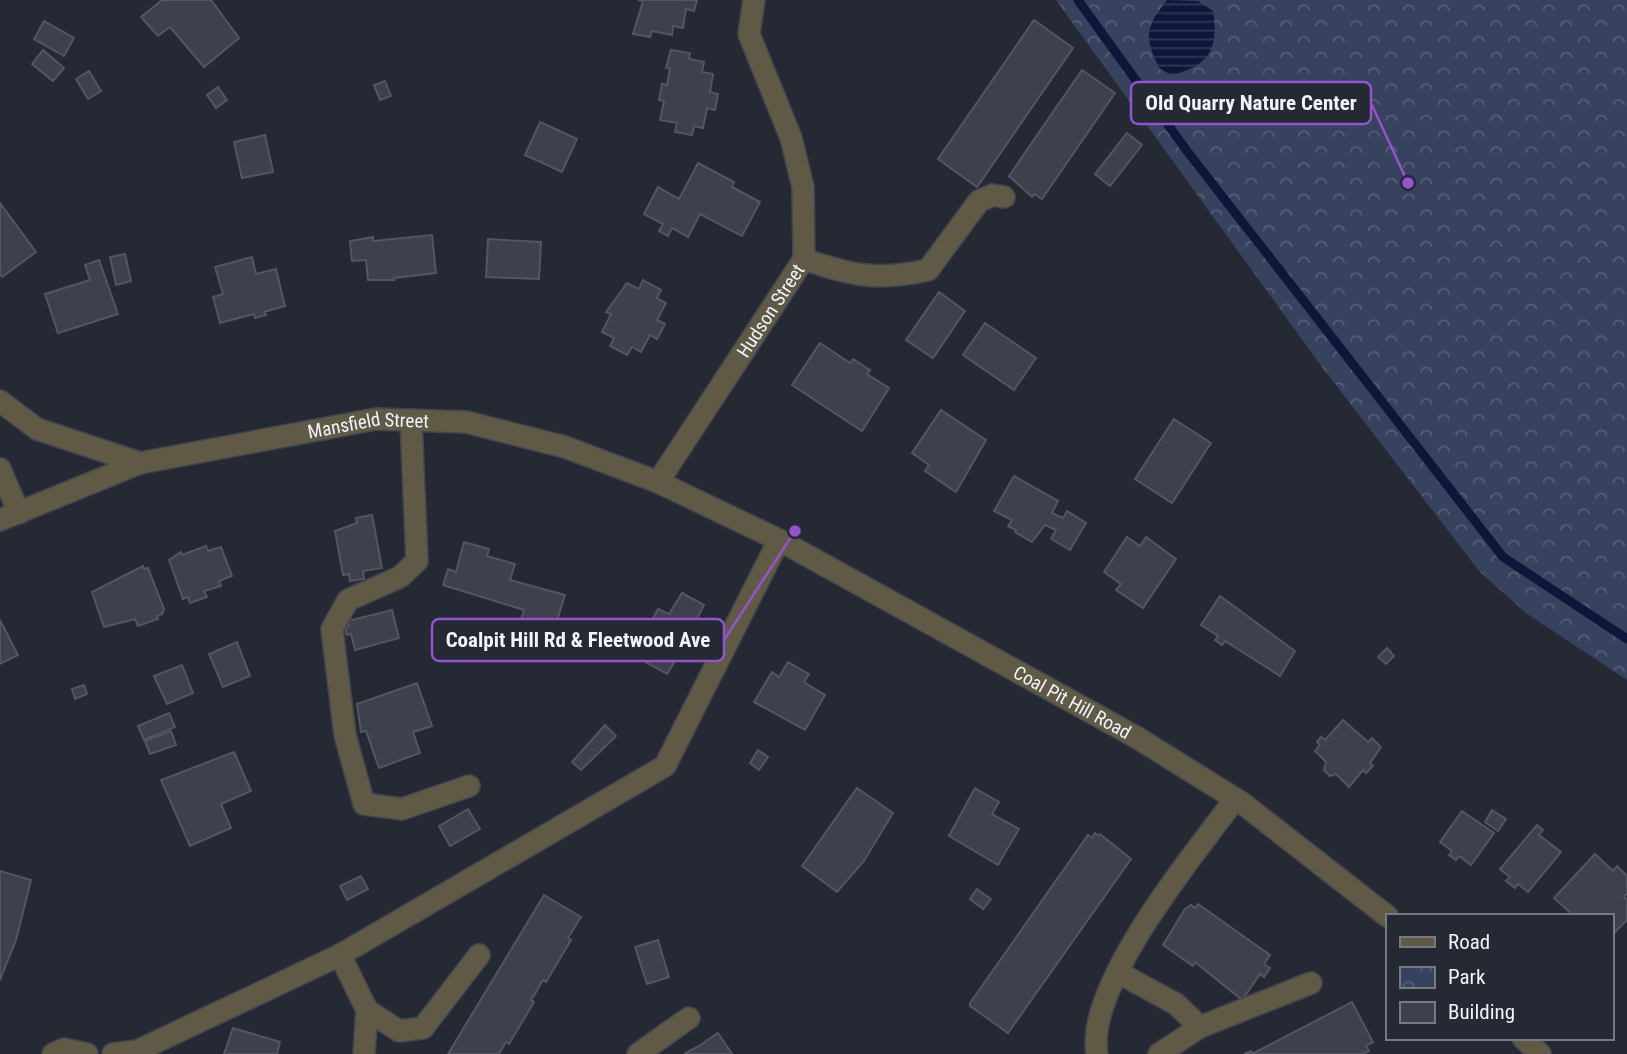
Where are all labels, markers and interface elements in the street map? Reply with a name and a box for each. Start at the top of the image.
callout: Old Quarry Nature Center [1131,82,1371,124]
text: Old Quarry Nature Center [1145,91,1357,115]
street label: Hudson Street [731,260,809,361]
street label: Mansfield Street [306,407,429,443]
callout: Coalpit Hill Rd & Fleetwood Ave [432,619,724,661]
text: Coalpit Hill Rd & Fleetwood Ave [446,628,710,652]
street label: Coal Pit Hill Road [1010,660,1135,743]
legend [1386,914,1613,1040]
text: Road [1448,930,1490,954]
text: Park [1448,965,1486,989]
text: Building [1448,1000,1515,1024]

